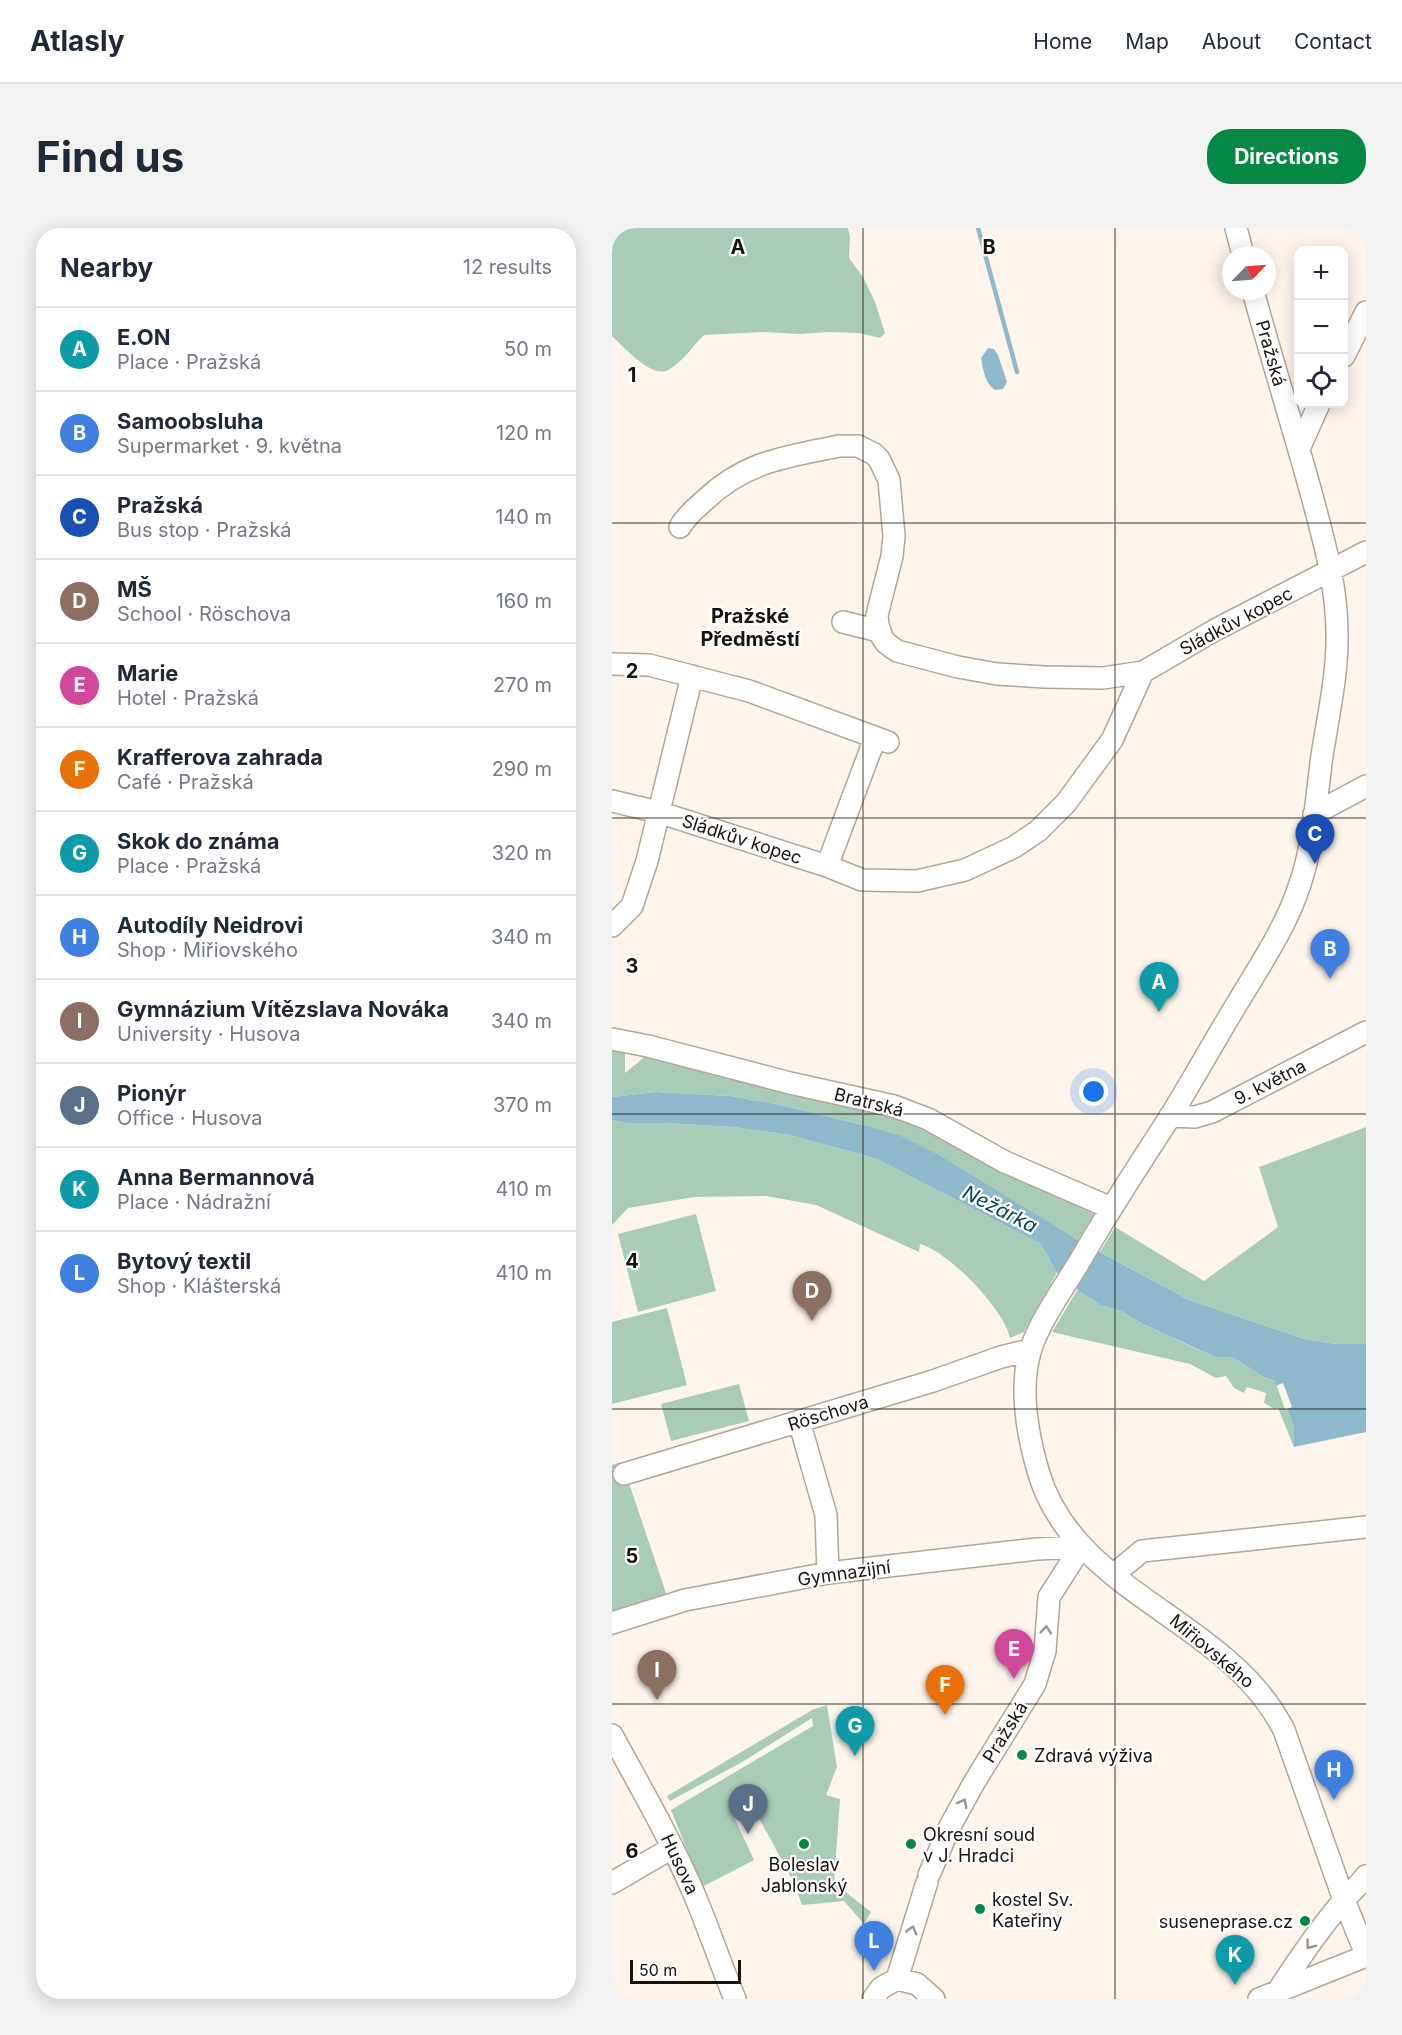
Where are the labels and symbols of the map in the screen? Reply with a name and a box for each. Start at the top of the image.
text: A [731,235,746,259]
text: B [982,235,996,259]
north arrow [1222,246,1276,300]
street label: Pražská [1252,318,1290,388]
text: 1 [628,363,636,387]
street label: Sládkův kopec [1176,582,1296,660]
district label: Pražské Předměstí [700,604,800,651]
text: 2 [626,659,638,683]
street label: Sládkův kopec [679,810,805,868]
pin: C [1296,814,1334,864]
pin: B [1310,930,1350,979]
text: 3 [626,954,638,978]
pin: A [1140,962,1178,1012]
street label: 9. května [1231,1055,1309,1109]
your location [1079,1077,1108,1106]
street label: Bratrská [832,1083,906,1121]
water label: Nežárka [959,1180,1041,1238]
text: 4 [625,1249,639,1273]
pin: D [792,1272,832,1321]
street label: Röschova [785,1391,871,1435]
text: 5 [626,1544,638,1568]
street label: Gymnazijní [796,1556,892,1590]
street label: Miřiovského [1166,1610,1258,1692]
one-way arrow [1039,1625,1052,1634]
pin: E [994,1630,1034,1679]
pin: I [638,1650,676,1700]
pin: F [926,1666,964,1715]
street label: Pražská [978,1698,1032,1766]
pin: G [836,1706,874,1756]
place label: Zdravá výživa [1034,1745,1153,1766]
marker: Zdravá výživa [1015,1748,1029,1762]
pin: H [1314,1750,1354,1800]
pin: J [728,1784,768,1834]
one-way arrow [956,1799,967,1810]
place label: Okresní soud v J. Hradci [923,1824,1035,1866]
street label: Husova [657,1831,703,1897]
marker: Boleslav Jablonský [797,1837,811,1851]
marker: Okresní soud v J. Hradci [904,1837,918,1851]
text: 6 [626,1839,639,1863]
place label: Boleslav Jablonský [761,1854,847,1896]
place label: kostel Sv. Kateřiny [992,1889,1073,1931]
marker: kostel Sv. Kateřiny [973,1902,987,1916]
place label: suseneprase.cz [1159,1911,1293,1932]
marker: suseneprase.cz [1298,1914,1312,1928]
pin: L [854,1922,894,1971]
one-way arrow [905,1925,917,1936]
pin: K [1216,1936,1254,1985]
one-way arrow [1307,1938,1318,1949]
scale bar [630,1957,741,1984]

